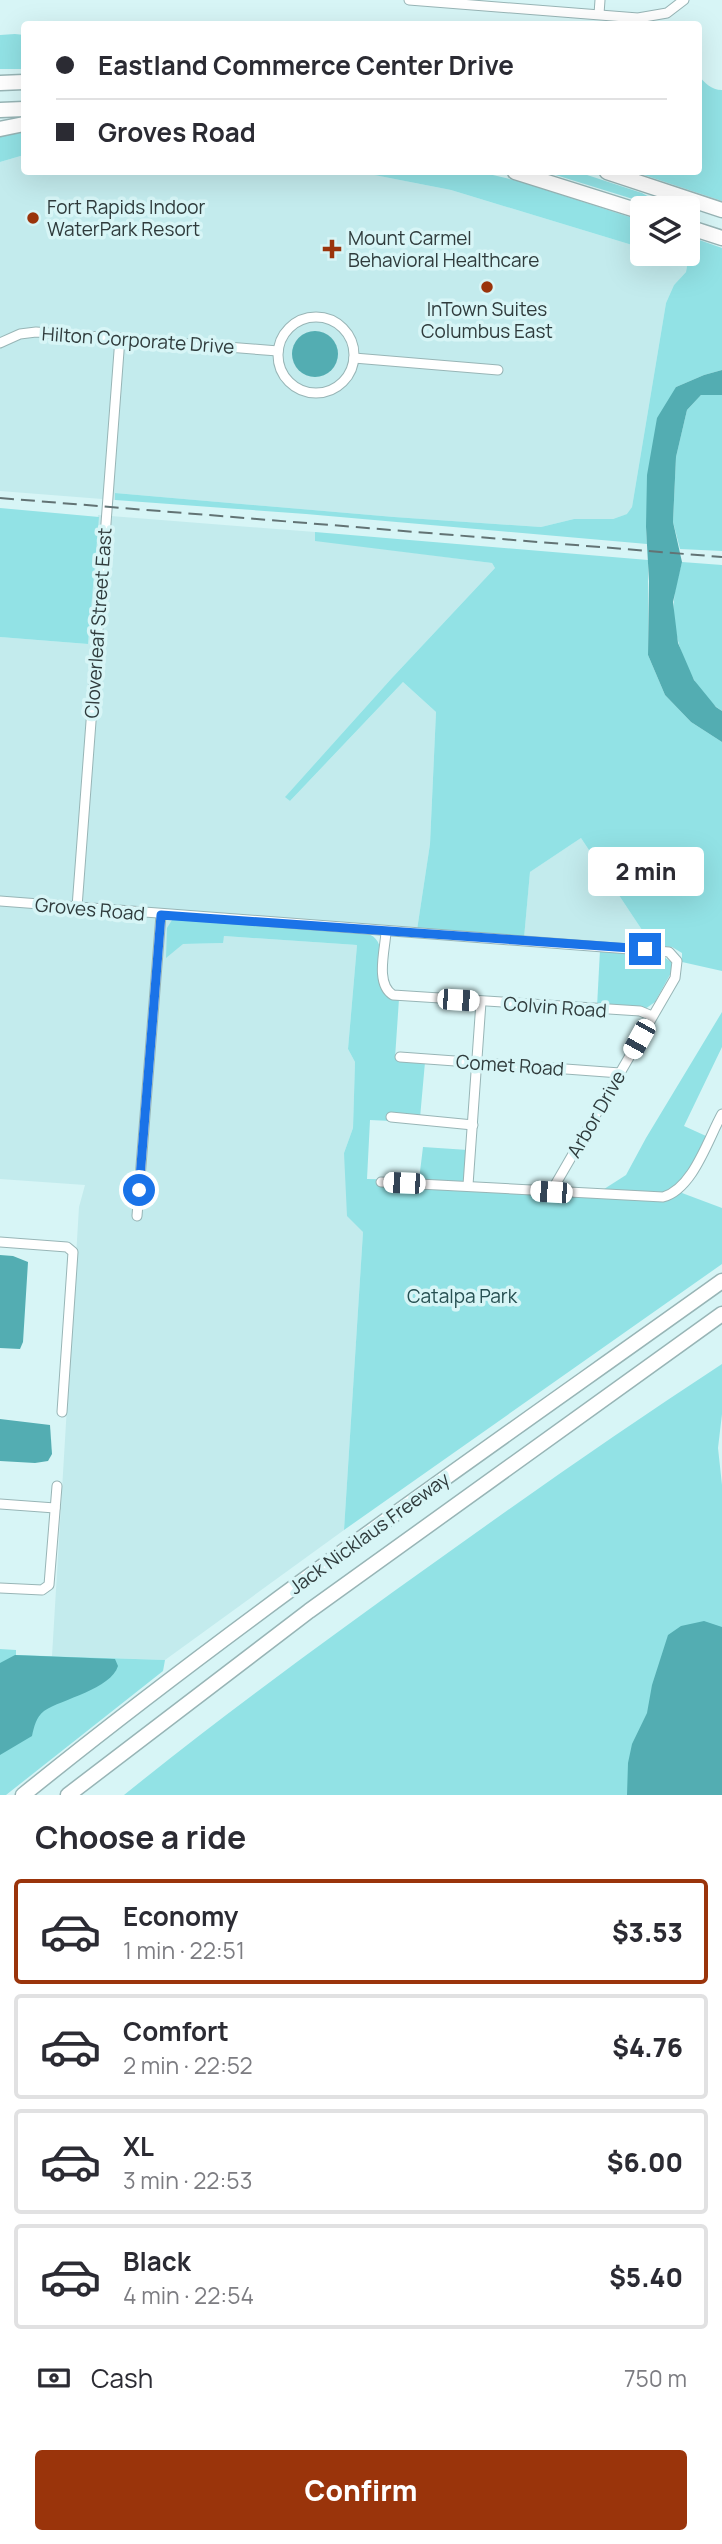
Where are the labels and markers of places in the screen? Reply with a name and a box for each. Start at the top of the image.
place label: Fort Rapids Indoor WaterPark Resort [47,194,205,242]
marker: Fort Rapids Indoor WaterPark Resort [25,210,41,226]
place label: Mount Carmel Behavioral Healthcare [348,225,539,273]
marker: Mount Carmel Behavioral Healthcare [322,239,342,259]
marker: InTown Suites Columbus East [479,279,495,295]
place label: InTown Suites Columbus East [421,296,553,344]

